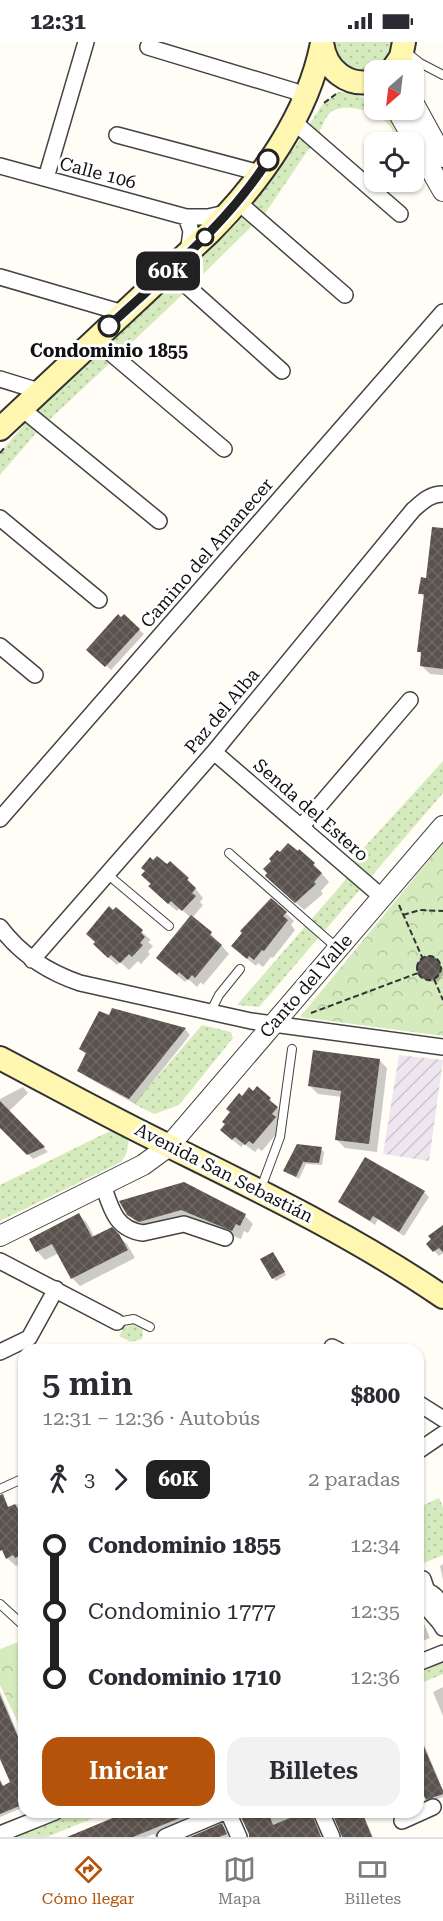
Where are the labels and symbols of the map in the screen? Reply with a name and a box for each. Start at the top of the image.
north arrow [364,60,424,120]
unlabelled marker [257,149,279,171]
street label: Calle 106 [58,152,139,193]
unlabelled marker [196,228,214,246]
line badge: 60K [134,252,202,290]
marker: Condominio 1855 [98,315,120,337]
place label: Condominio 1855 [30,340,188,361]
street label: Camino del Amanecer [136,474,277,632]
street label: Paz del Alba [180,664,263,758]
street label: Senda del Estero [250,754,373,865]
street label: Canto del Valle [255,930,356,1042]
street label: Avenida San Sebastián [132,1118,317,1227]

